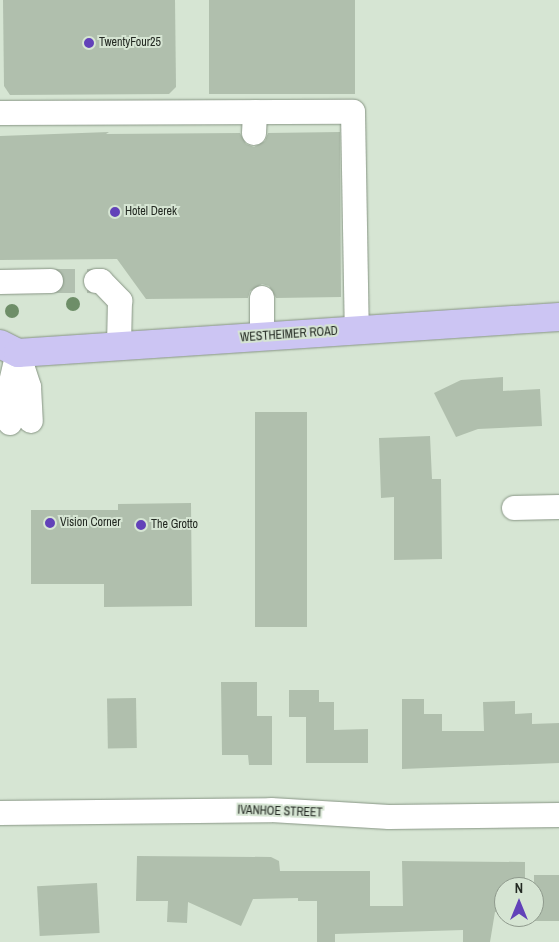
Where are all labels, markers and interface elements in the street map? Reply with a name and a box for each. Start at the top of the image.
place label: TwentyFour25 [99,36,161,50]
marker: TwentyFour25 [83,37,95,49]
place label: Hotel Derek [125,205,177,219]
marker: Hotel Derek [109,206,121,218]
street label: WESTHEIMER ROAD [240,324,338,346]
place label: Vision Corner [60,516,121,530]
marker: Vision Corner [44,517,56,529]
place label: The Grotto [151,518,198,532]
marker: The Grotto [135,519,147,531]
street label: IVANHOE STREET [237,803,323,821]
north arrow [494,877,544,927]
text: N [515,879,523,897]

